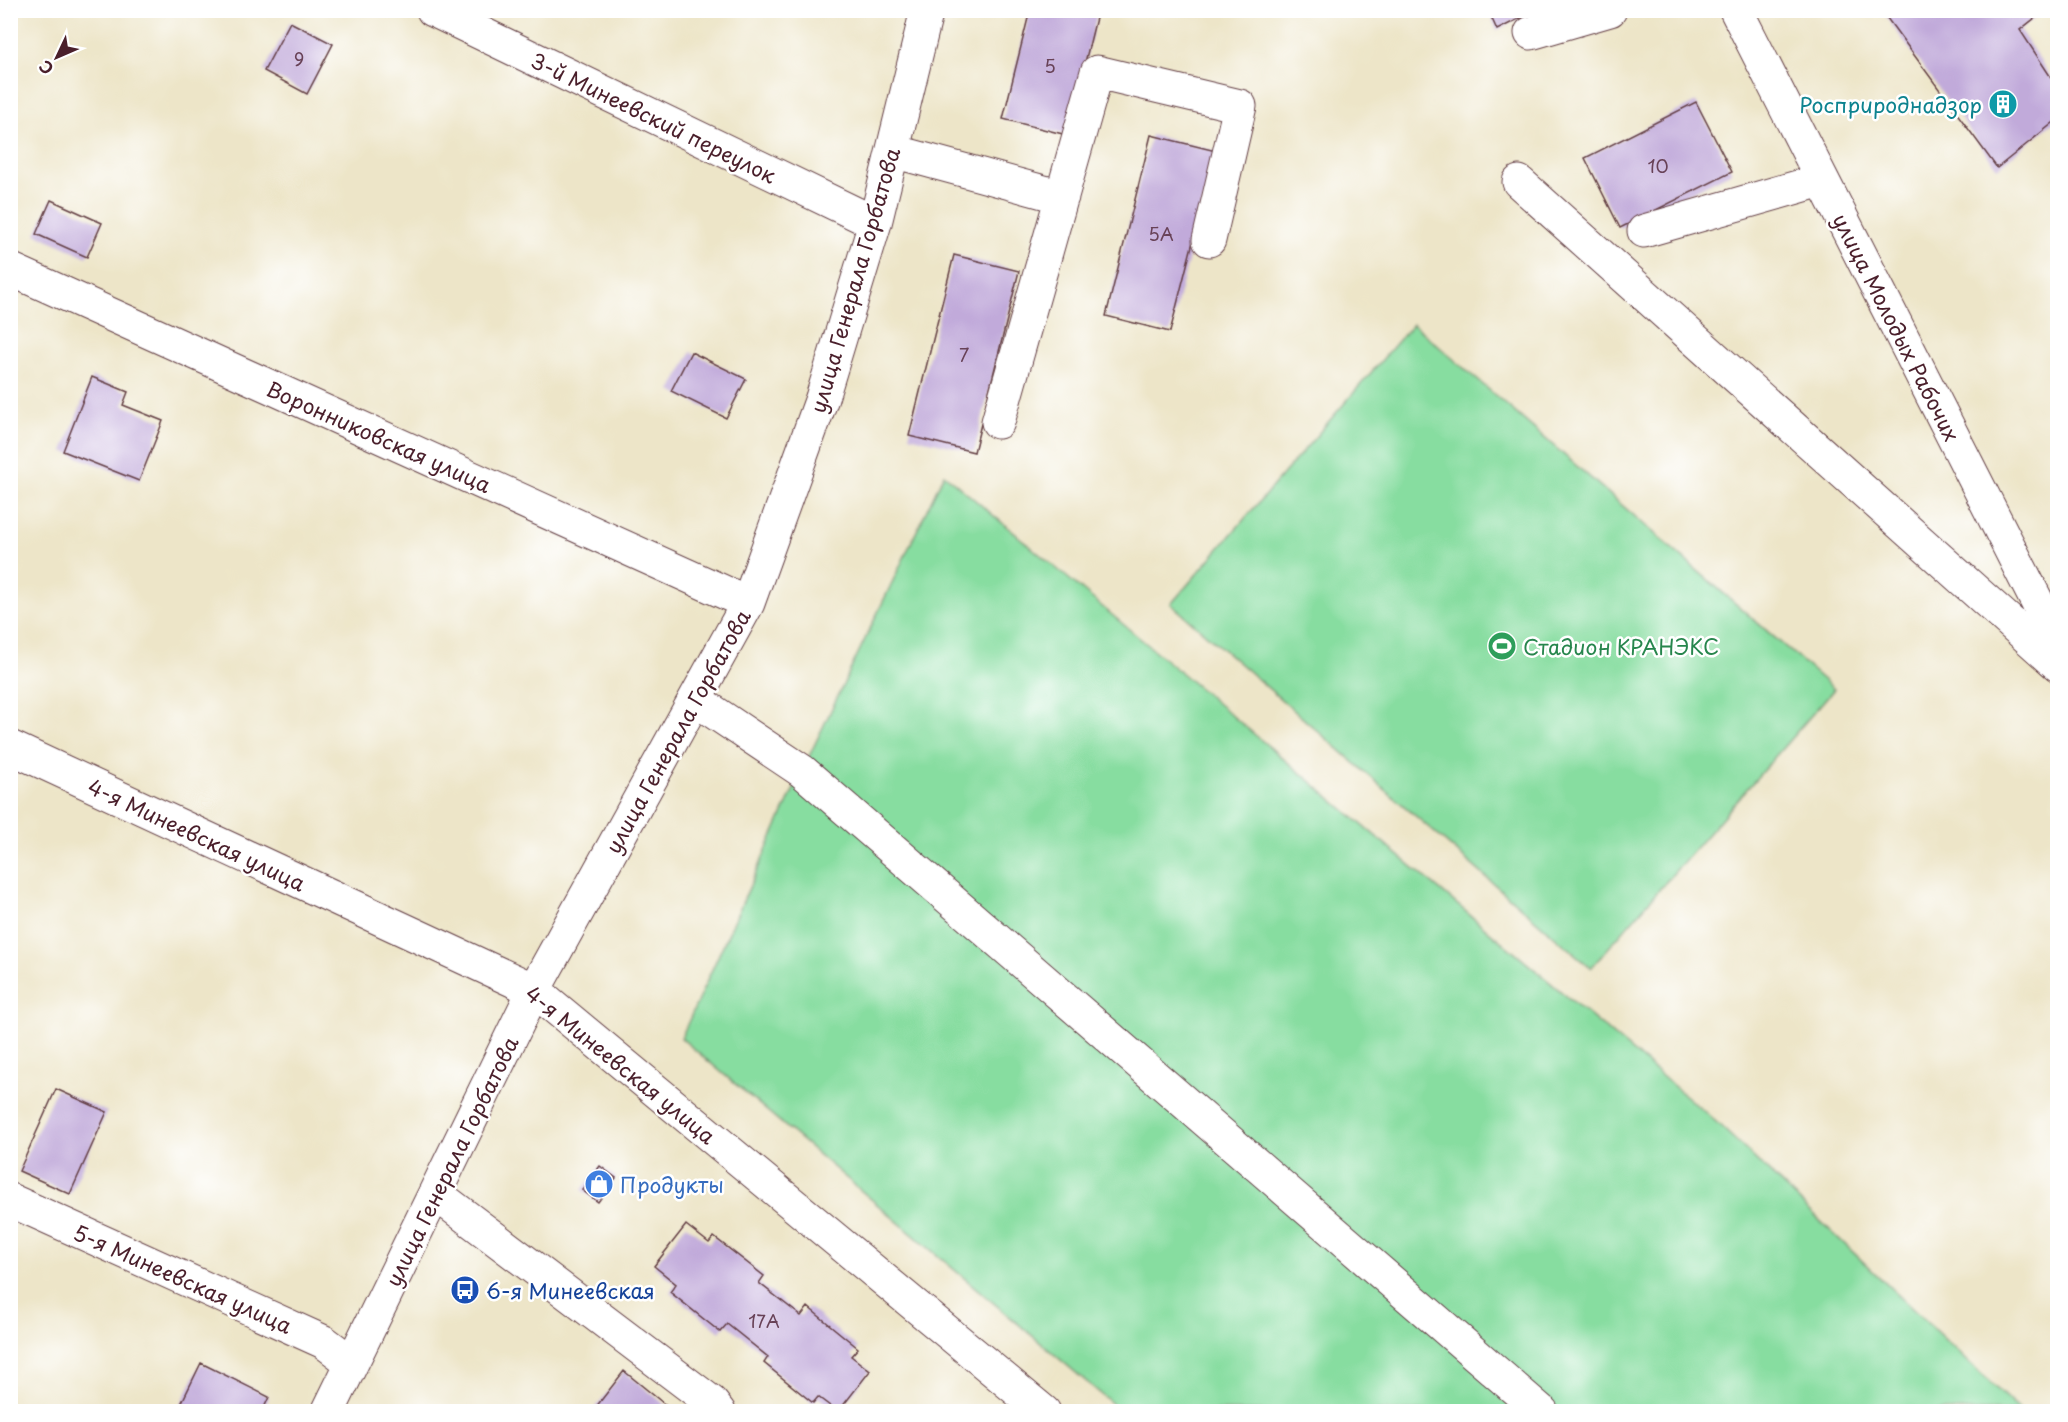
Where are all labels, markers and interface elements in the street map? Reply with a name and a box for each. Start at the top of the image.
north arrow [27,27,87,87]
street label: 3-й Минеевский переулок [526,44,782,191]
house number: 9 [294,45,304,72]
house number: 5 [1044,52,1056,79]
text: С [33,55,58,81]
place label: Росприроднадзор [1799,88,1982,120]
building icon: Росприроднадзор [1987,88,2019,120]
street label: улица Генерала Горбатова [801,144,907,416]
house number: 10 [1647,152,1669,179]
street label: улица Молодых Рабочих [1825,207,1969,447]
house number: 5А [1148,220,1174,247]
house number: 7 [959,341,969,368]
street label: Воронниковская улица [262,372,497,500]
street label: улица Генерала Горбатова [596,603,758,859]
sports icon: Стадион КРАНЭКС [1486,630,1518,662]
place label: Стадион КРАНЭКС [1523,630,1719,662]
street label: 4-я Минеевская улица [83,769,312,899]
street label: 4-я Минеевская улица [519,977,724,1151]
street label: улица Генерала Горбатова [376,1031,526,1291]
shop icon: Продукты [583,1168,615,1200]
place label: Продукты [620,1168,724,1200]
street label: 5-я Минеевская улица [69,1215,298,1341]
bus stop icon: 6-я Минеевская [449,1274,481,1306]
place label: 6-я Минеевская [486,1274,655,1306]
house number: 17А [748,1307,780,1334]

